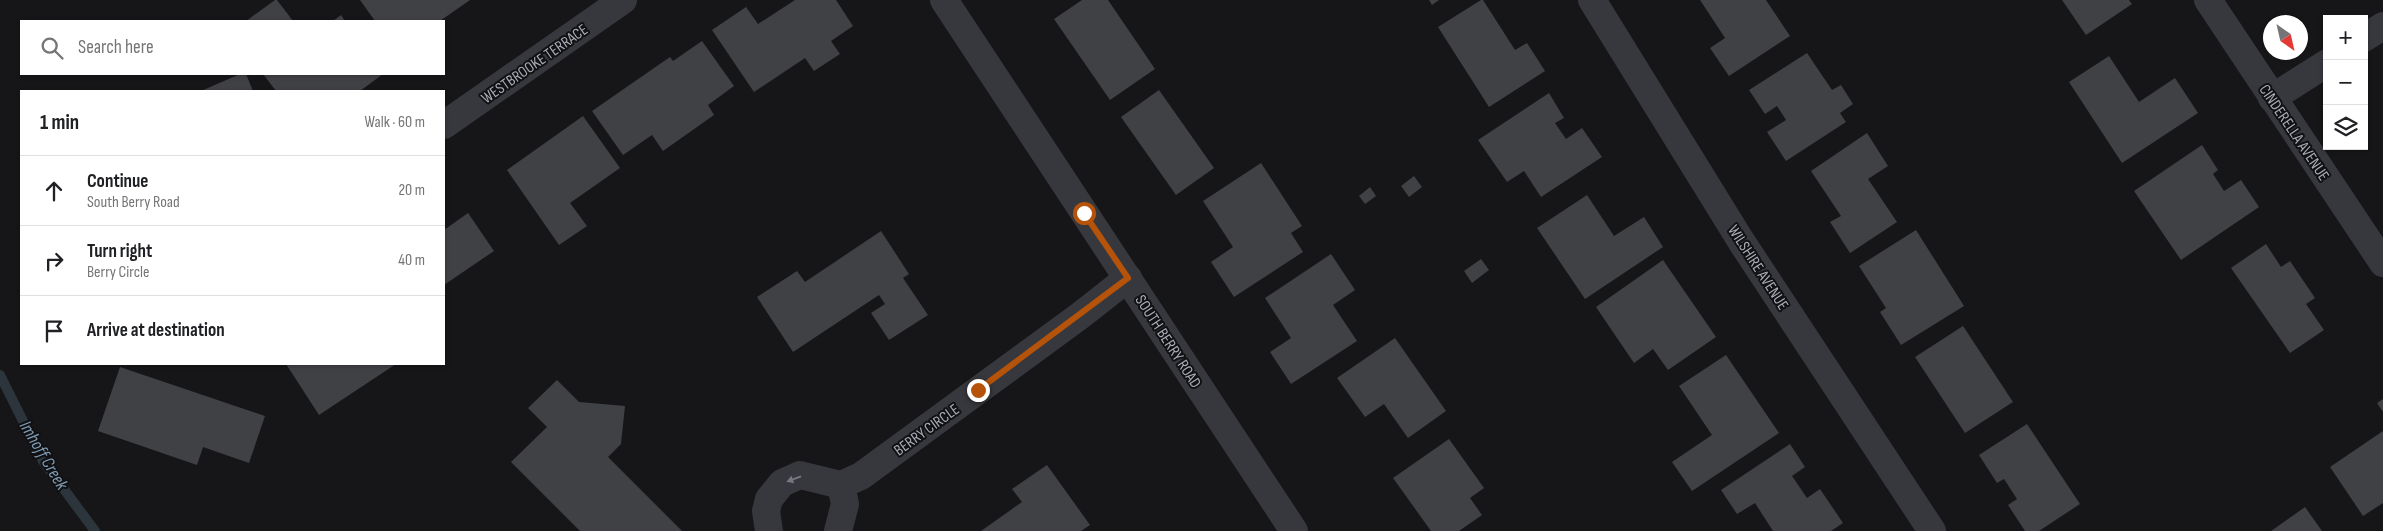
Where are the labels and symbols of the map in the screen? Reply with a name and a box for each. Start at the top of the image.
north arrow [2263,15,2308,60]
street label: WESTBROOKE TERRACE [478,20,592,108]
street label: CINDERELLA AVENUE [2255,81,2333,185]
route start [1073,202,1096,225]
street label: WILSHIRE AVENUE [1723,222,1792,314]
street label: SOUTH BERRY ROAD [1131,292,1205,392]
route end [967,379,990,402]
street label: BERRY CIRCLE [891,400,963,460]
water label: Imhoff Creek [15,417,73,495]
one-way arrow [786,475,801,483]

